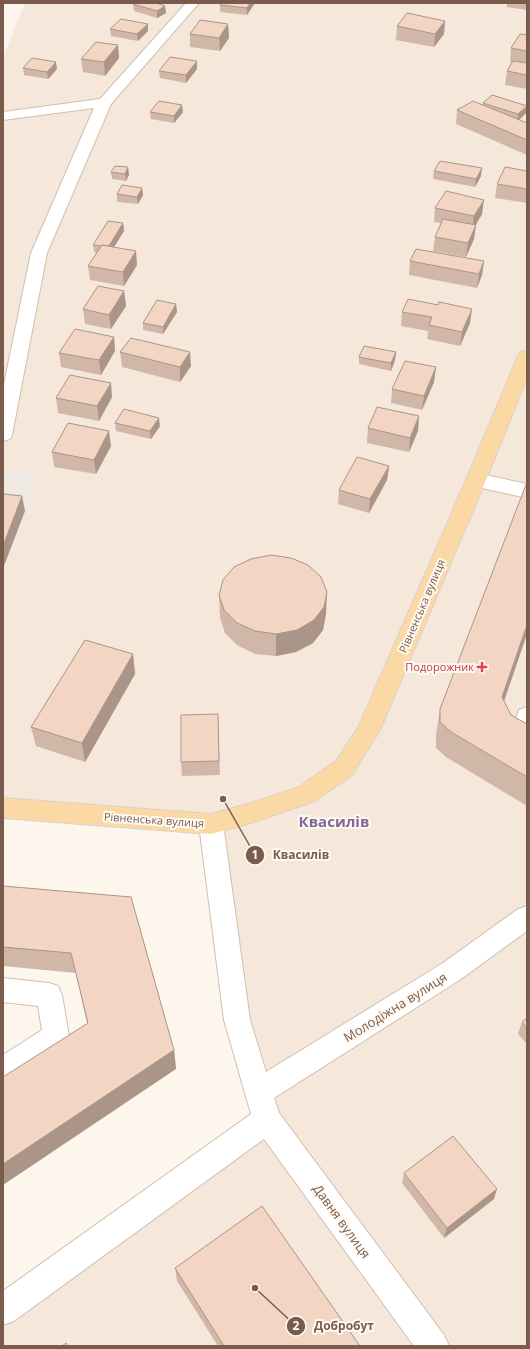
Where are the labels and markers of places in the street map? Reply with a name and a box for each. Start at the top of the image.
place label: Подорожник [405,659,474,674]
marker: Подорожник [477,662,487,672]
callout: Квасилів [245,843,338,867]
callout: Добробут [286,1314,382,1338]

